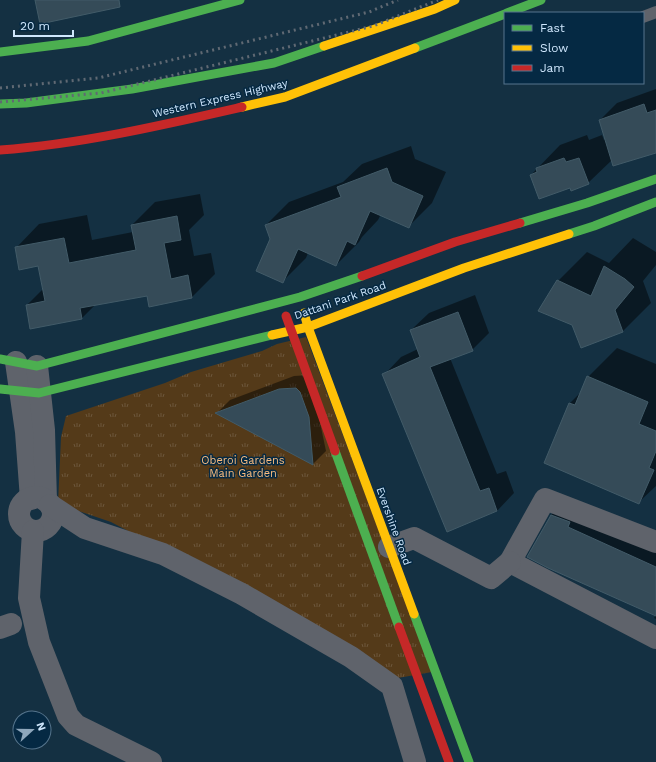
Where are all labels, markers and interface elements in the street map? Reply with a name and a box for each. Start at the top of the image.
scale bar [14,12,73,38]
legend [504,12,644,84]
text: 20 m [20,19,50,33]
text: Fast [540,21,565,35]
text: Slow [540,41,568,55]
text: Jam [540,61,565,75]
street label: Western Express Highway [151,77,289,120]
street label: Dattani Park Road [293,279,388,322]
park label: Oberoi Gardens Main Garden [201,454,285,480]
street label: Evershine Road [373,485,414,567]
north arrow [12,710,52,750]
text: N [33,720,48,733]

